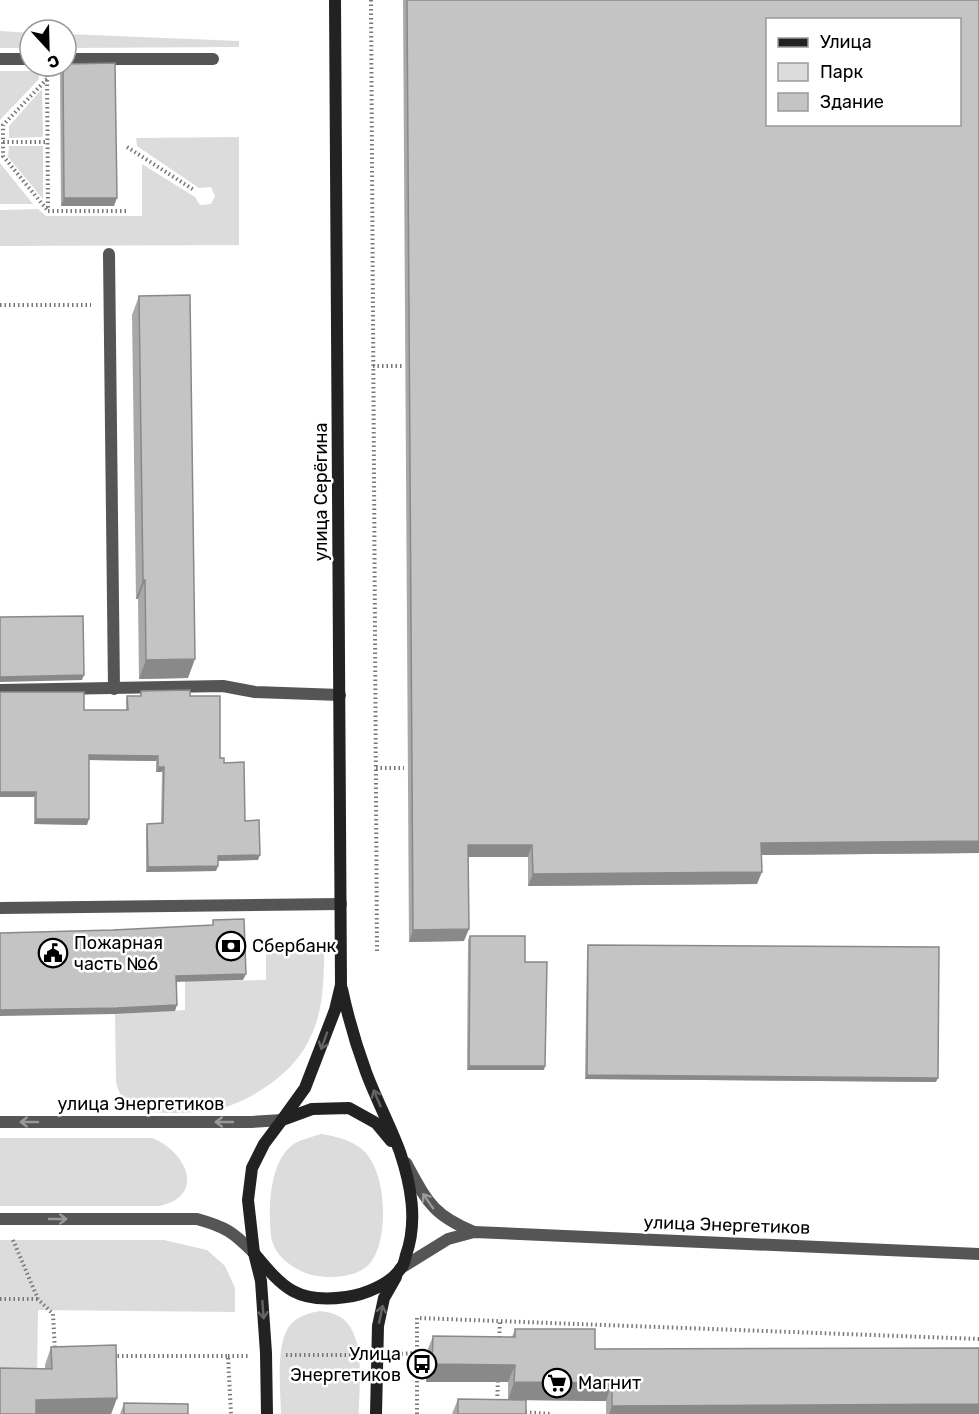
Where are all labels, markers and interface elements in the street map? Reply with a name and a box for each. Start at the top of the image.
north arrow [18,18,78,78]
legend [766,18,961,126]
text: Улица [820,31,872,53]
text: С [45,51,62,72]
text: Парк [820,61,864,83]
text: Здание [820,91,884,113]
street label: улица Серёгина [310,423,332,561]
bank icon: Сбербанк [215,930,247,962]
place label: Пожарная часть №6 [74,932,163,975]
place label: Сбербанк [252,935,337,957]
public building icon: Пожарная часть №6 [37,937,69,969]
one-way arrow [318,1031,329,1050]
one-way arrow [371,1089,382,1107]
street label: улица Энергетиков [58,1093,224,1115]
one-way arrow [19,1116,39,1128]
one-way arrow [214,1116,234,1128]
one-way arrow [422,1193,434,1209]
street label: улица Энергетиков [643,1211,811,1239]
one-way arrow [48,1213,68,1225]
one-way arrow [258,1300,269,1320]
one-way arrow [375,1305,387,1324]
place label: Улица Энергетиков [290,1343,401,1386]
bus stop icon: Улица Энергетиков [406,1348,438,1380]
supermarket icon: Магнит [541,1367,573,1399]
place label: Магнит [578,1372,641,1394]

